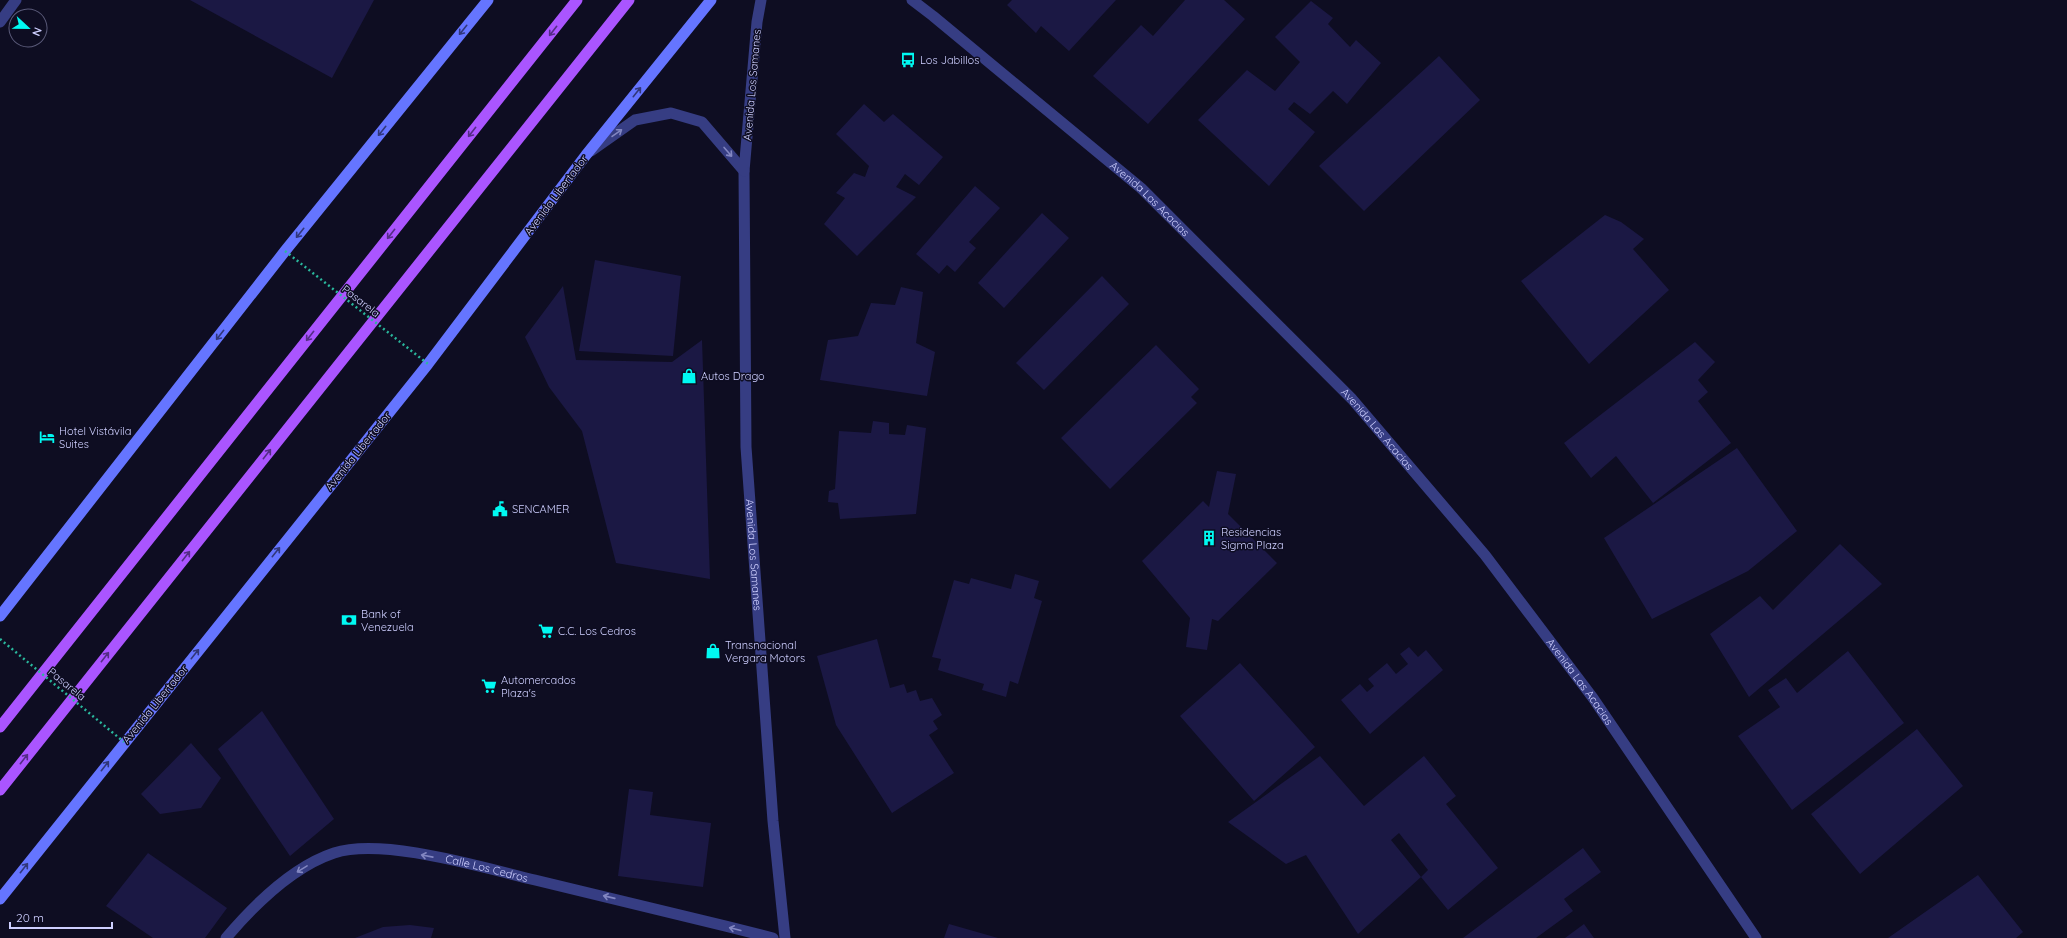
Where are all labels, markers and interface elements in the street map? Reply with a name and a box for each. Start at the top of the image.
north arrow [8,8,48,48]
text: N [29,25,45,38]
one-way arrow [459,25,468,36]
one-way arrow [548,25,557,36]
street label: Avenida Los Samanes [740,29,764,141]
bus stop icon: Los Jabillos [899,51,917,69]
place label: Los Jabillos [920,53,979,67]
one-way arrow [632,87,641,98]
one-way arrow [377,126,386,137]
one-way arrow [468,127,476,138]
one-way arrow [612,129,623,137]
one-way arrow [723,147,733,157]
street label: Avenida Libertador [521,151,591,238]
street label: Avenida Las Acacias [1107,158,1192,239]
one-way arrow [296,227,304,238]
one-way arrow [387,229,396,240]
street label: Pasarela [339,282,383,320]
one-way arrow [215,329,224,340]
one-way arrow [306,331,315,342]
shop icon: Autos Drago [680,367,698,385]
place label: Autos Drago [701,369,765,383]
street label: Avenida Las Acacias [1338,385,1417,473]
street label: Avenida Libertador [322,408,394,493]
place label: Hotel Vistávila Suites [59,424,131,451]
hotel icon: Hotel Vistávila Suites [38,428,56,446]
one-way arrow [262,448,271,459]
street label: Avenida Los Samanes [743,498,765,611]
public building icon: SENCAMER [491,500,509,518]
place label: SENCAMER [512,502,569,516]
place label: Residencias Sigma Plaza [1221,525,1284,552]
building icon: Residencias Sigma Plaza [1200,529,1218,547]
one-way arrow [272,547,281,558]
one-way arrow [182,550,190,561]
place label: Bank of Venezuela [361,607,414,634]
bank icon: Bank of Venezuela [340,611,358,629]
supermarket icon: C.C. Los Cedros [537,622,555,640]
place label: C.C. Los Cedros [558,624,636,638]
street label: Avenida Las Acacias [1543,636,1616,728]
place label: Transnacional Vergara Motors [725,638,805,665]
shop icon: Transnacional Vergara Motors [704,642,722,660]
one-way arrow [191,648,199,659]
one-way arrow [101,652,109,663]
street label: Avenida Libertador [119,661,191,746]
street label: Pasarela [45,665,89,703]
place label: Automercados Plaza's [501,673,576,700]
supermarket icon: Automercados Plaza's [480,677,498,695]
one-way arrow [20,754,29,765]
one-way arrow [101,761,109,772]
one-way arrow [421,852,434,860]
street label: Calle Los Cedros [444,852,529,885]
one-way arrow [20,863,29,874]
one-way arrow [297,865,308,873]
one-way arrow [603,893,616,901]
scale bar [10,904,112,930]
text: 20 m [16,910,44,925]
one-way arrow [729,924,742,932]

